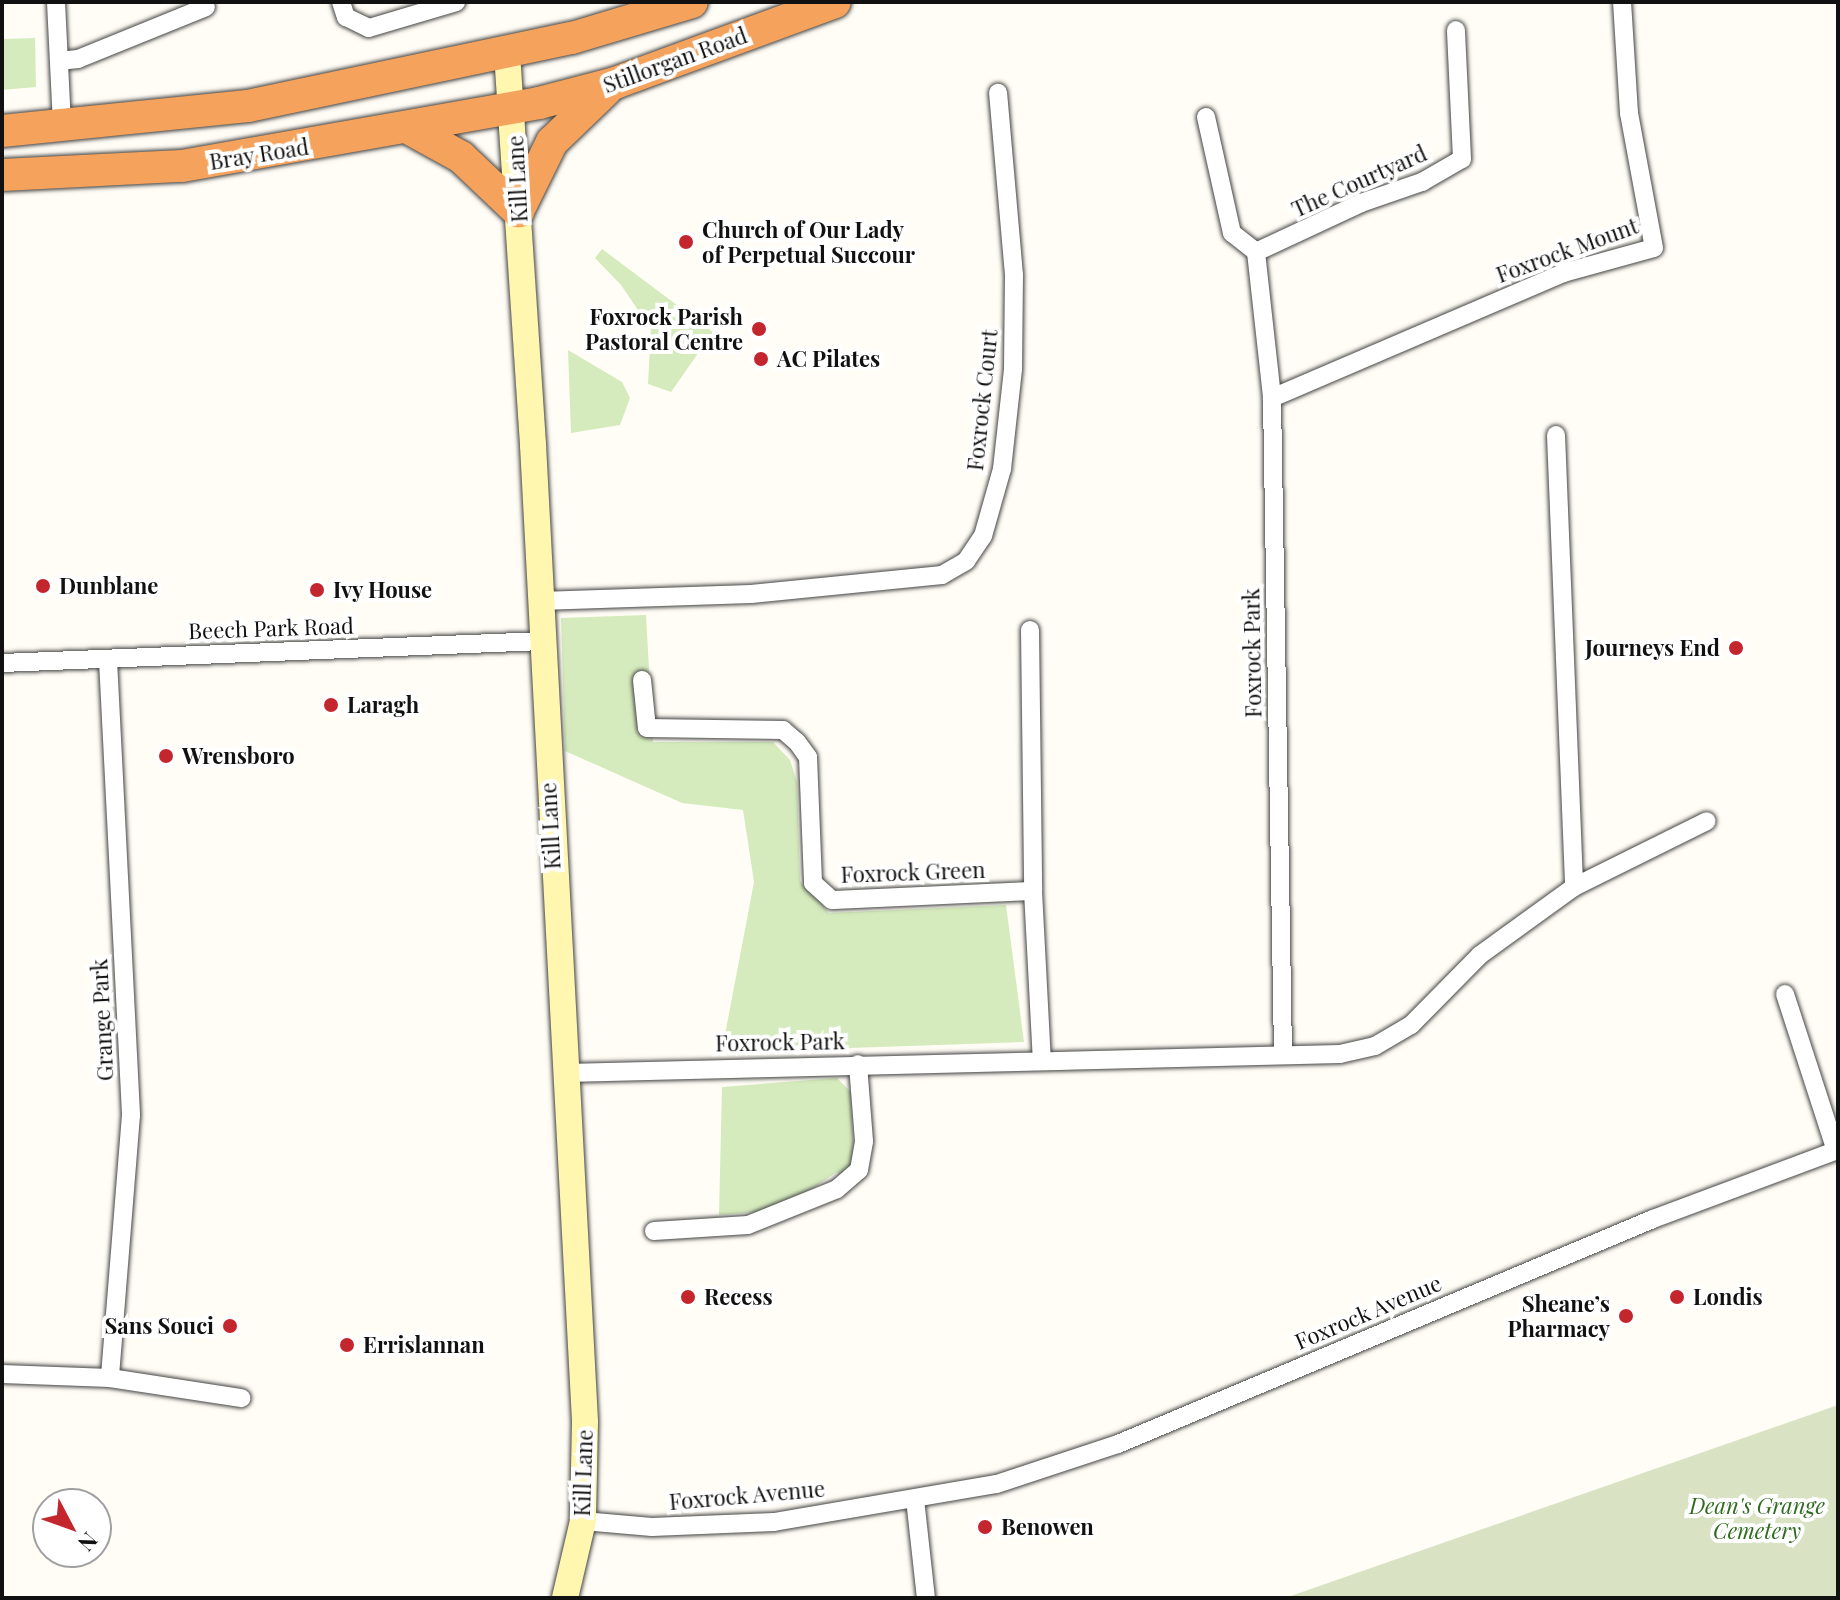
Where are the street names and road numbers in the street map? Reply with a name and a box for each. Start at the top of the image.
street label: Stillorgan Road [599,22,751,98]
street label: Bray Road [207,133,311,175]
street label: Kill Lane [502,135,532,223]
street label: The Courtyard [1288,140,1430,222]
street label: Foxrock Mount [1492,212,1642,288]
street label: Foxrock Court [961,328,1003,472]
street label: Foxrock Park [1238,588,1266,718]
street label: Beech Park Road [188,612,354,644]
street label: Kill Lane [535,782,565,870]
street label: Foxrock Green [840,856,986,888]
street label: Grange Park [86,958,118,1082]
street label: Foxrock Park [715,1028,845,1056]
street label: Foxrock Avenue [1290,1269,1446,1355]
street label: Kill Lane [568,1429,598,1517]
street label: Foxrock Avenue [667,1475,827,1515]

